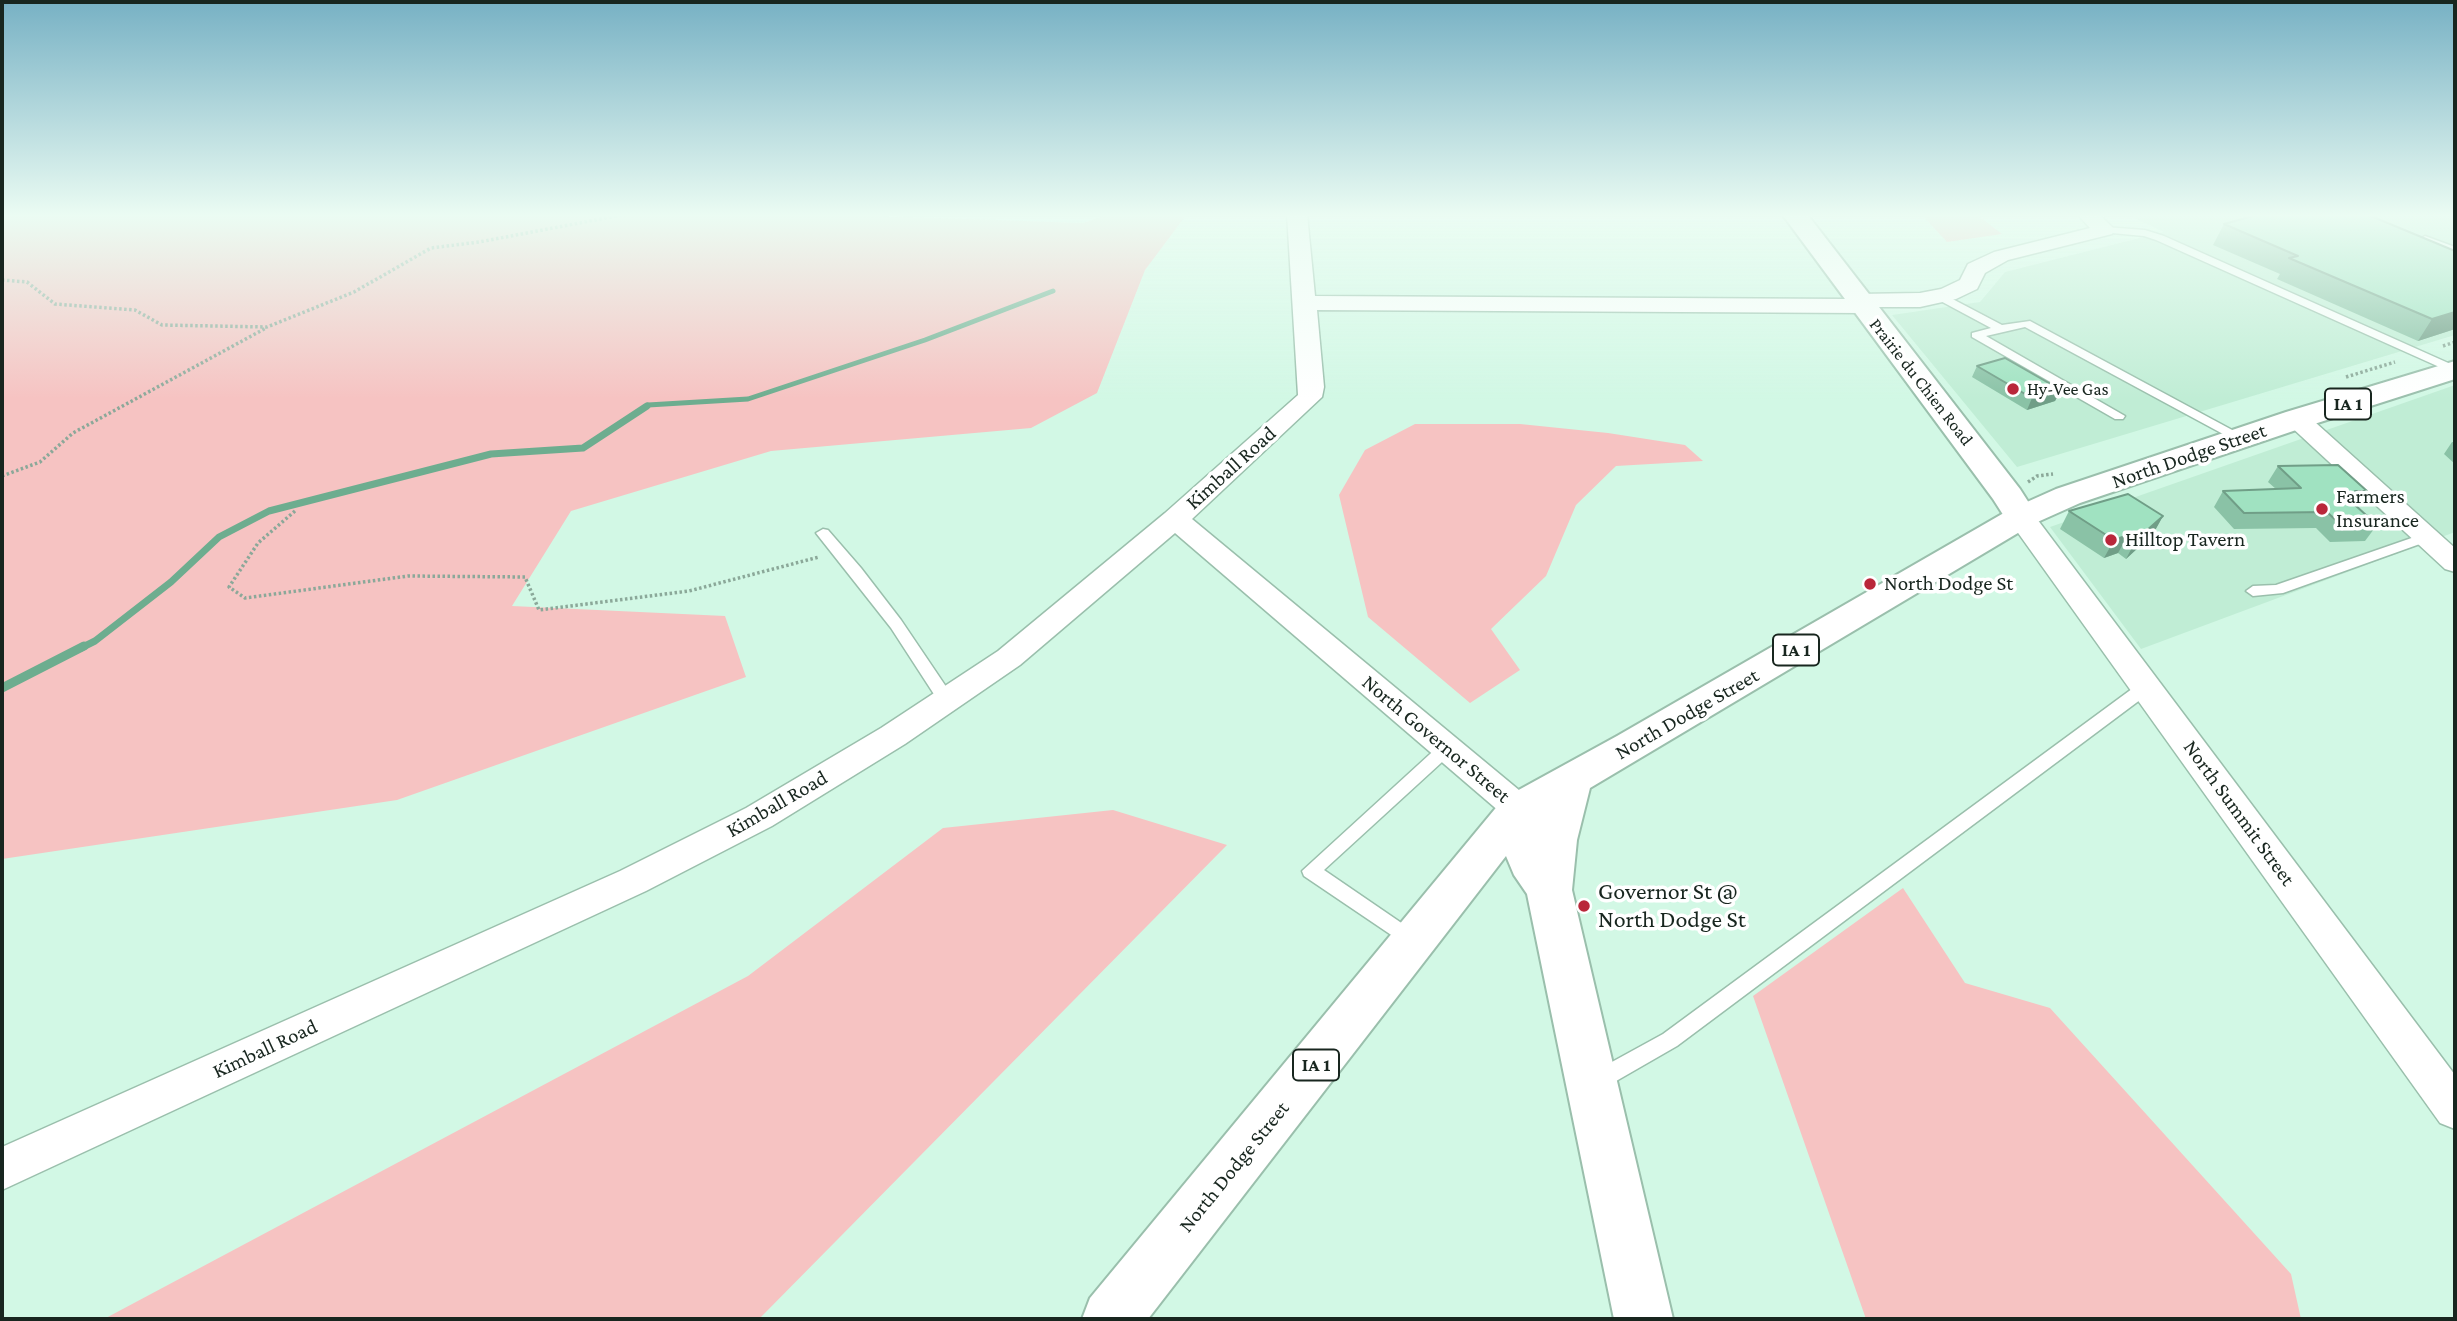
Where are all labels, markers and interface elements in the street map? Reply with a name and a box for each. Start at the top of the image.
street label: Prairie du Chien Road [1865,314,1977,450]
place label: Hy-Vee Gas [2027,378,2109,400]
marker: Hy-Vee Gas [2005,381,2021,397]
road number: IA 1 [2325,388,2371,420]
street label: North Dodge Street [2108,418,2270,494]
street label: Kimball Road [1181,421,1281,515]
place label: Farmers Insurance [2336,484,2419,534]
marker: Farmers Insurance [2314,501,2330,517]
place label: Hilltop Tavern [2125,527,2245,553]
marker: Hilltop Tavern [2103,532,2119,548]
place label: North Dodge St [1884,571,2013,597]
marker: North Dodge St [1862,576,1878,592]
road number: IA 1 [1773,635,1819,666]
street label: North Dodge Street [1611,663,1763,765]
street label: North Governor Street [1357,670,1515,808]
street label: North Summit Street [2178,735,2300,891]
street label: Kimball Road [722,765,832,843]
place label: Governor St @ North Dodge St [1598,878,1746,934]
marker: Governor St @ North Dodge St [1576,898,1592,914]
street label: Kimball Road [209,1014,321,1084]
road number: IA 1 [1293,1050,1339,1080]
street label: North Dodge Street [1173,1096,1295,1238]

